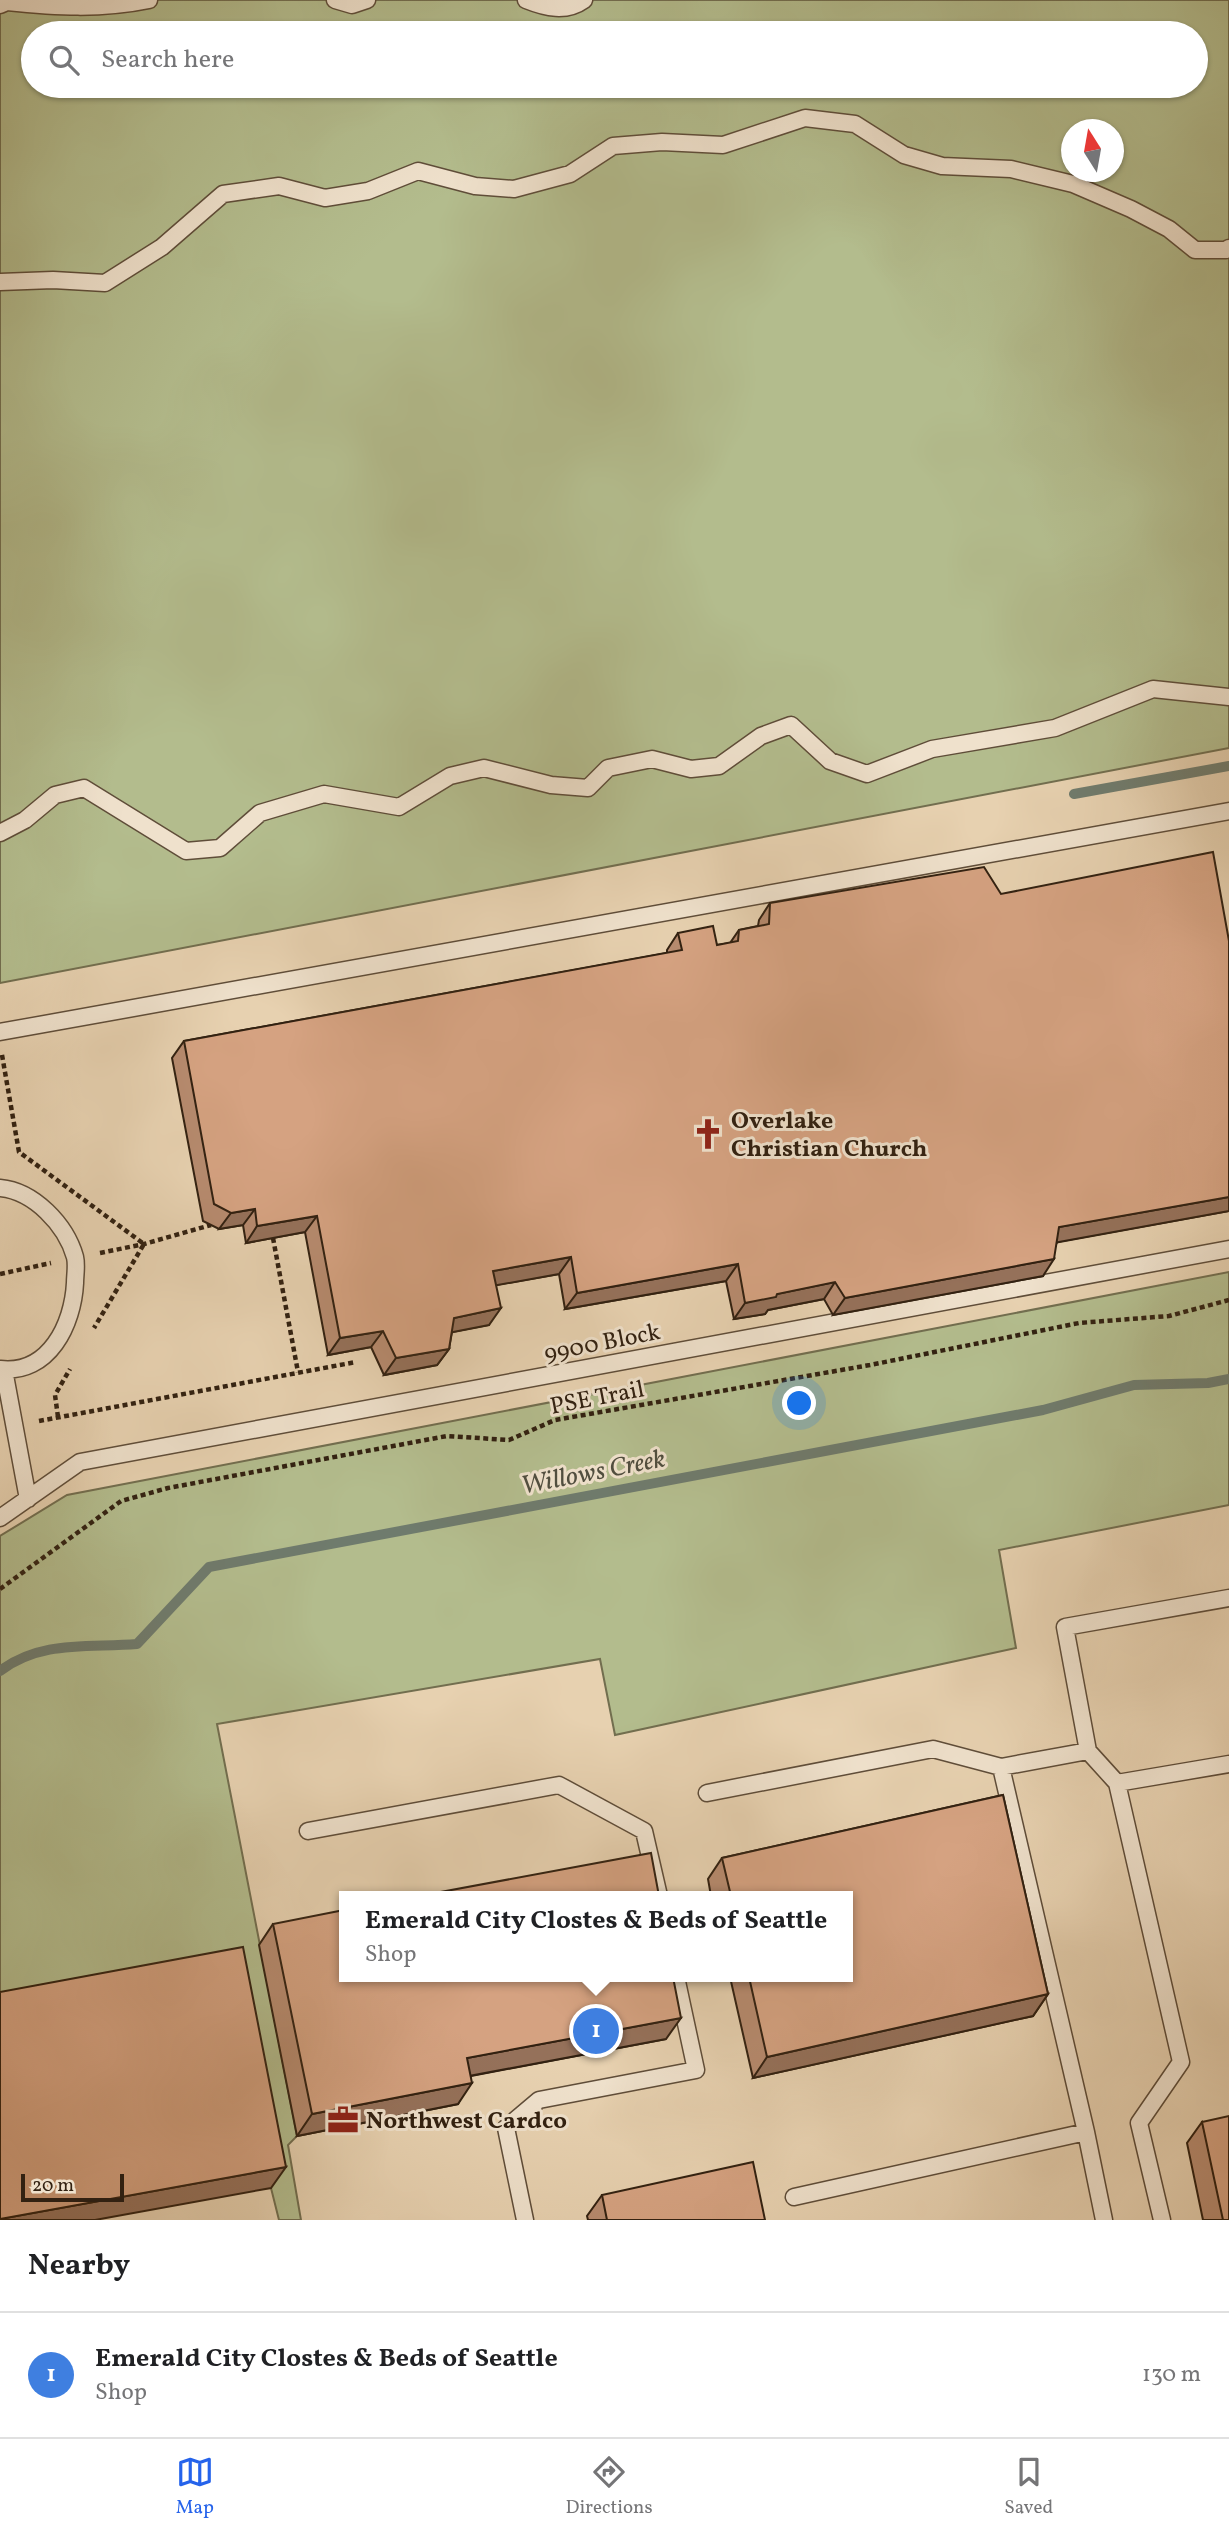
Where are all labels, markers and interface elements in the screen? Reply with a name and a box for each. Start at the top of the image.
search box [21,21,1208,98]
icon: search [45,41,83,79]
text: Search here [101,42,234,78]
north arrow [1061,119,1124,182]
place label: Overlake Christian Church [731,1105,927,1167]
church icon: Overlake Christian Church [691,1117,725,1151]
street label: 9900 Block [541,1316,663,1372]
street label: PSE Trail [547,1373,647,1425]
your location [782,1386,816,1420]
water label: Willows Creek [518,1441,668,1505]
popup [339,1891,853,1982]
text: Emerald City Clostes & Beds of Seattle [365,1903,827,1939]
text: Shop [365,1939,416,1971]
pin: 1 [573,2005,619,2057]
office icon: Northwest Cardco [326,2103,360,2137]
place label: Northwest Cardco [366,2105,567,2139]
scale bar [21,2171,124,2203]
text: 20 m [32,2173,74,2199]
text: Nearby [28,2245,130,2287]
text: Emerald City Clostes & Beds of Seattle [95,2341,558,2377]
text: 1 [46,2359,56,2391]
text: 130 m [1142,2359,1201,2391]
text: Shop [95,2377,147,2409]
tab: Map [176,2453,214,2521]
tab: Directions [566,2453,653,2521]
tab: Saved [1004,2453,1053,2521]

